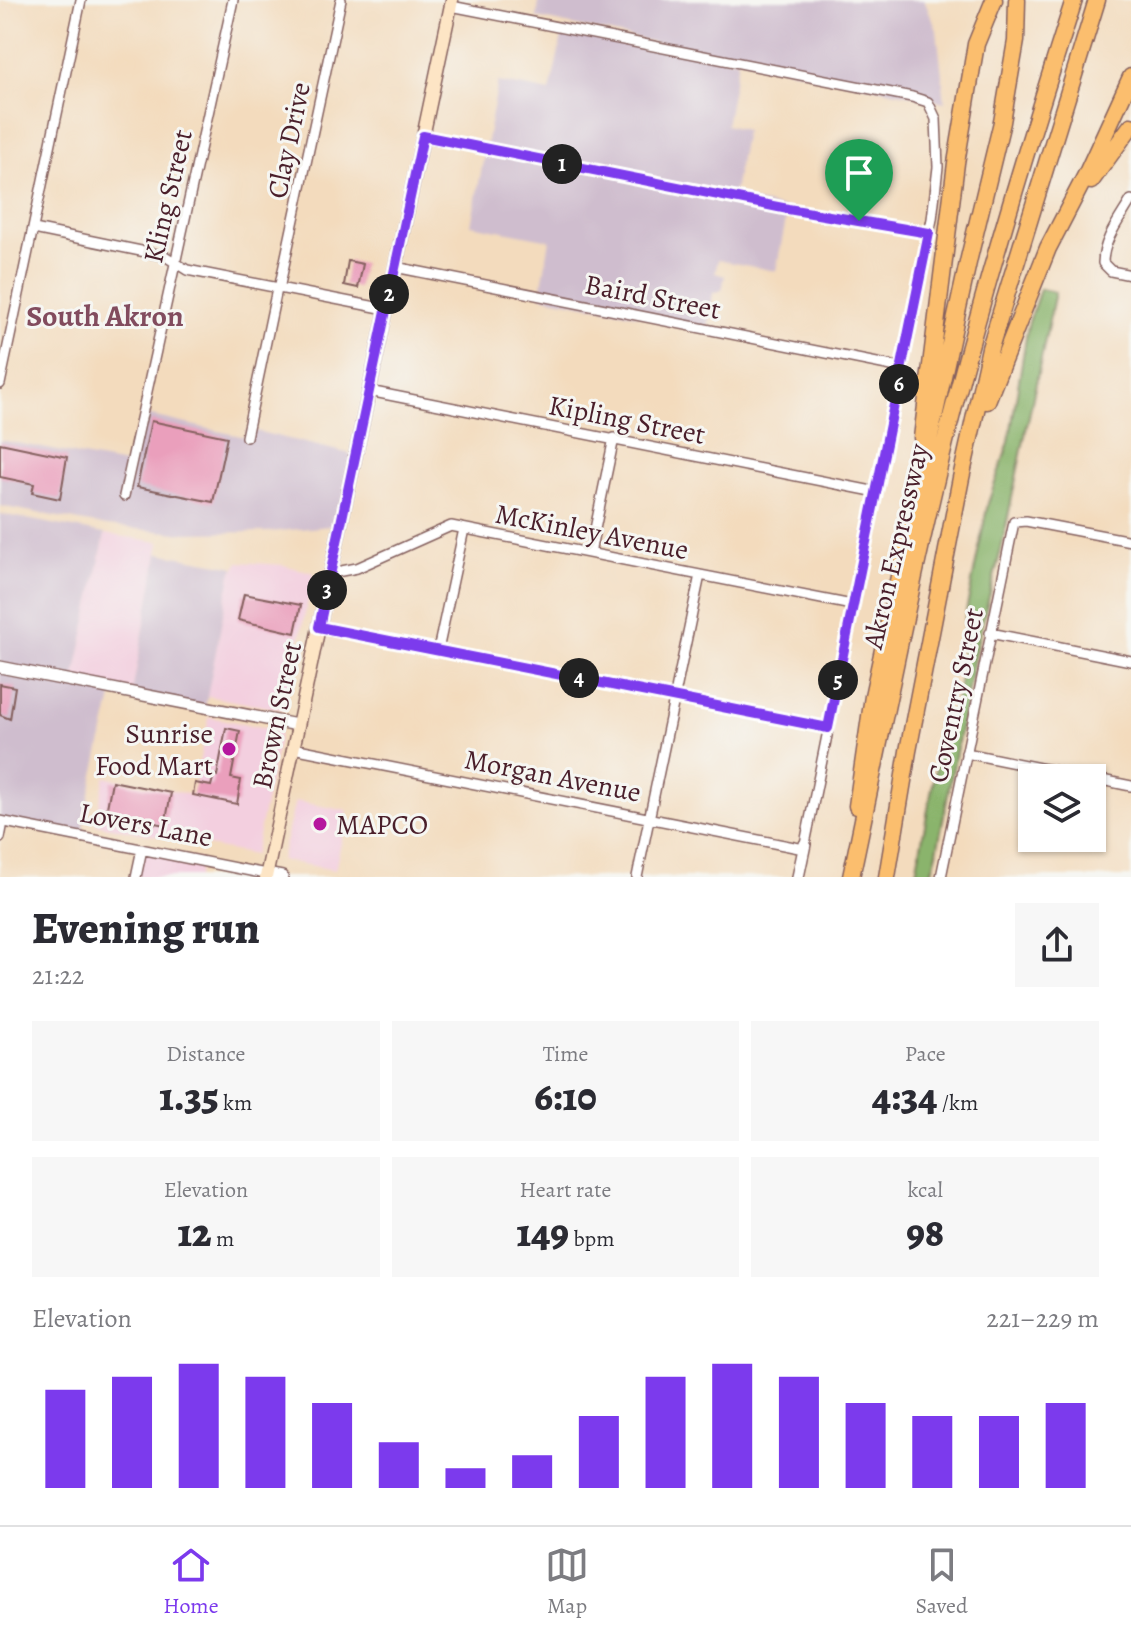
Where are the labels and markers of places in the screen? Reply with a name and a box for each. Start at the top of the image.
pin [825,139,893,221]
pin: 1 [542,144,582,184]
pin: 2 [369,274,409,314]
pin: 6 [879,364,919,404]
pin: 3 [307,570,347,610]
pin: 4 [559,658,599,698]
pin: 5 [818,660,858,700]
place label: Sunrise Food Mart [95,715,213,785]
marker: Sunrise Food Mart [220,740,238,758]
place label: MAPCO [336,806,428,844]
marker: MAPCO [311,815,329,833]

